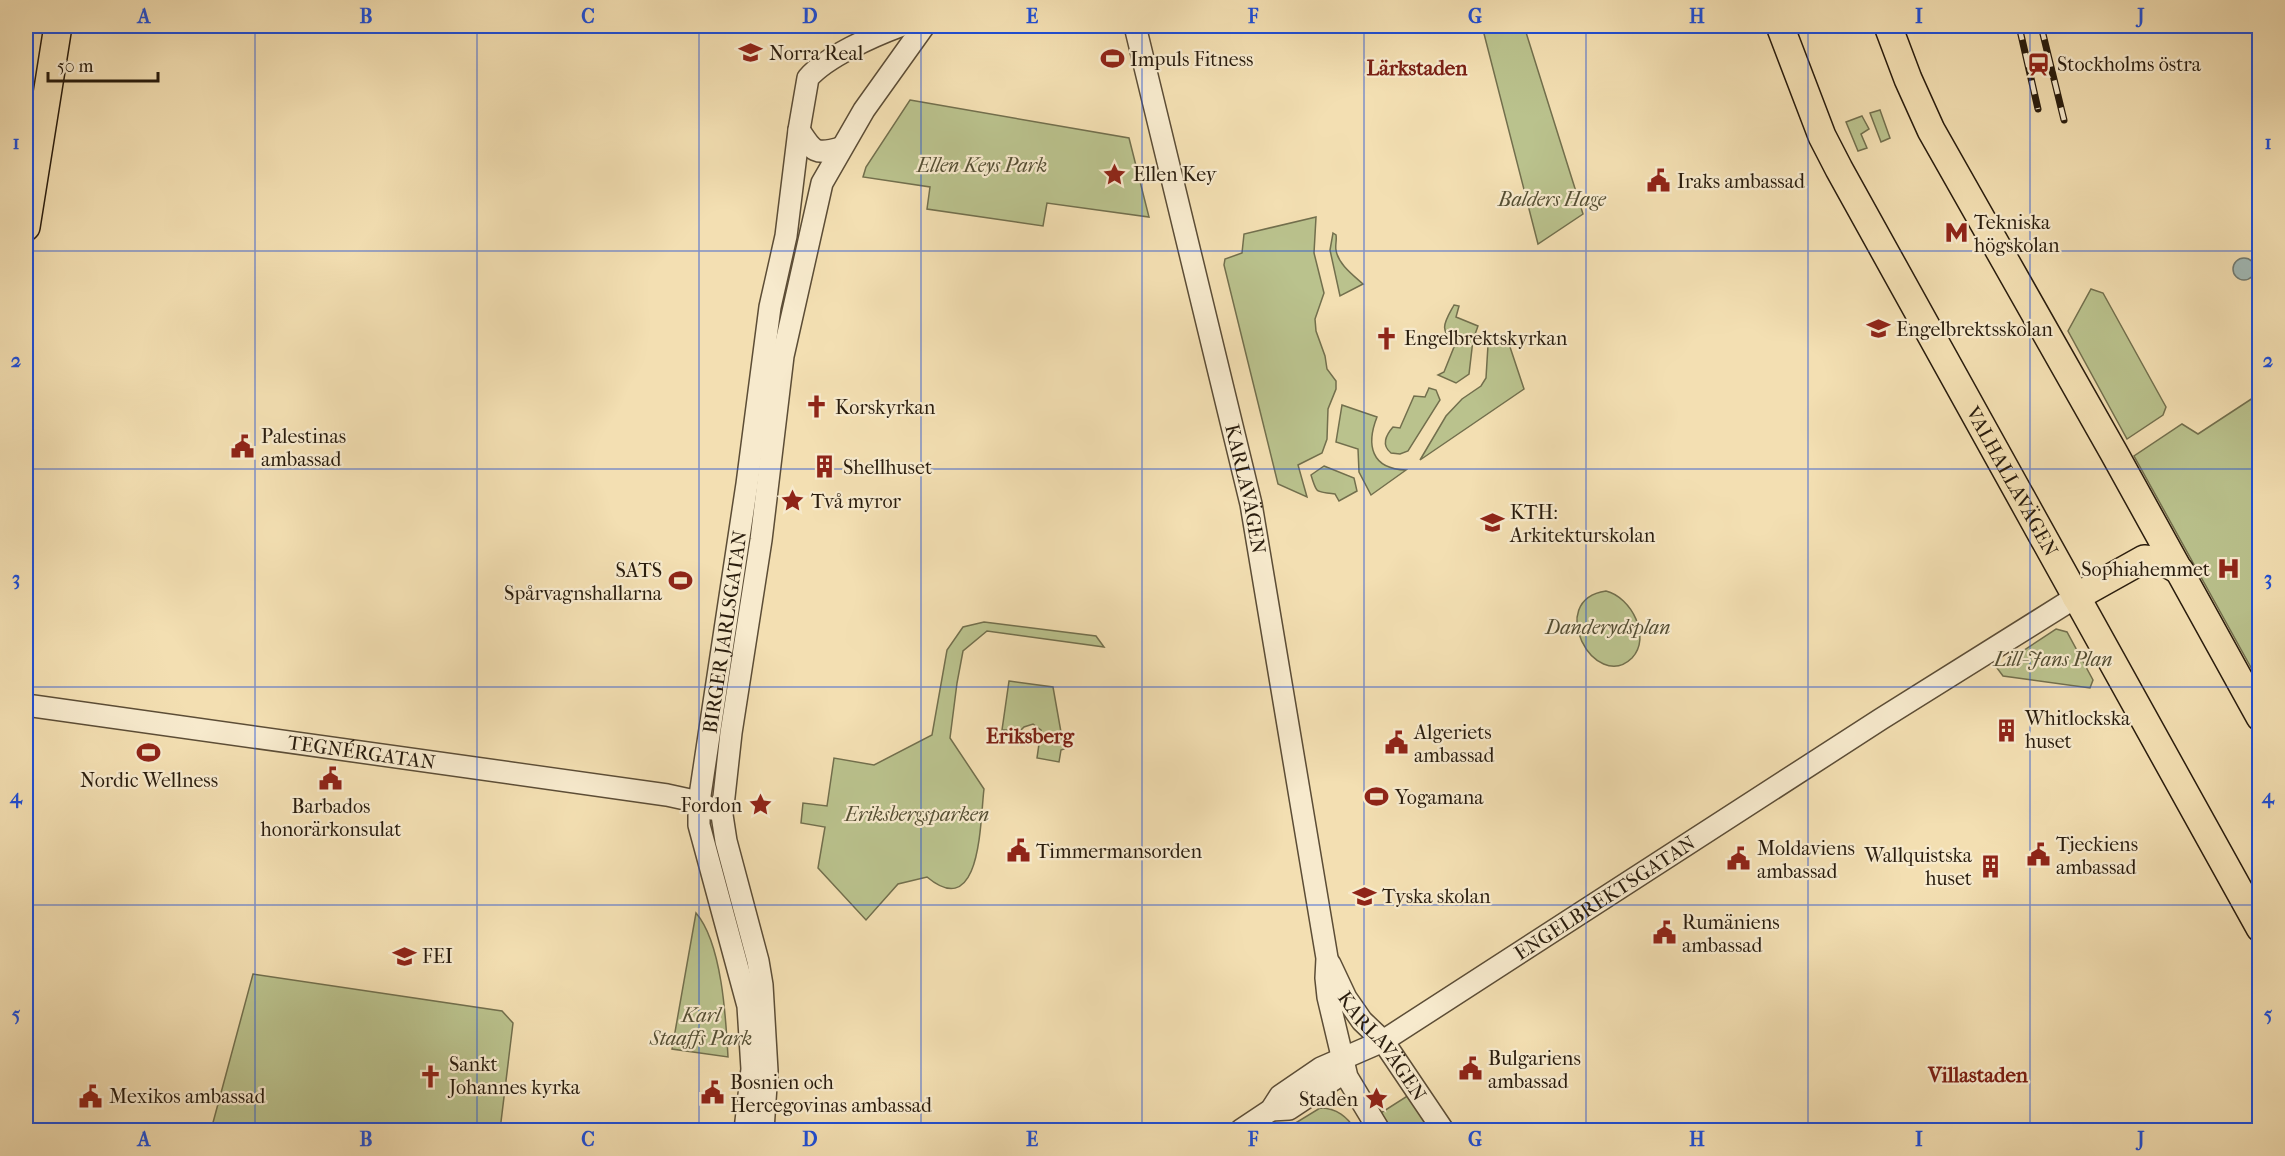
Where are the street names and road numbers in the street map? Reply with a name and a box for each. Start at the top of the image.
street label: VALHALLAVÄGEN [1961,401,2063,560]
street label: KARLAVÄGEN [1221,422,1271,555]
street label: BIRGER JARLSGATAN [698,529,751,735]
street label: TEGNÉRGATAN [286,730,437,774]
street label: ENGELBREKTSGATAN [1510,831,1700,965]
street label: KARLAVÄGEN [1333,987,1431,1105]

